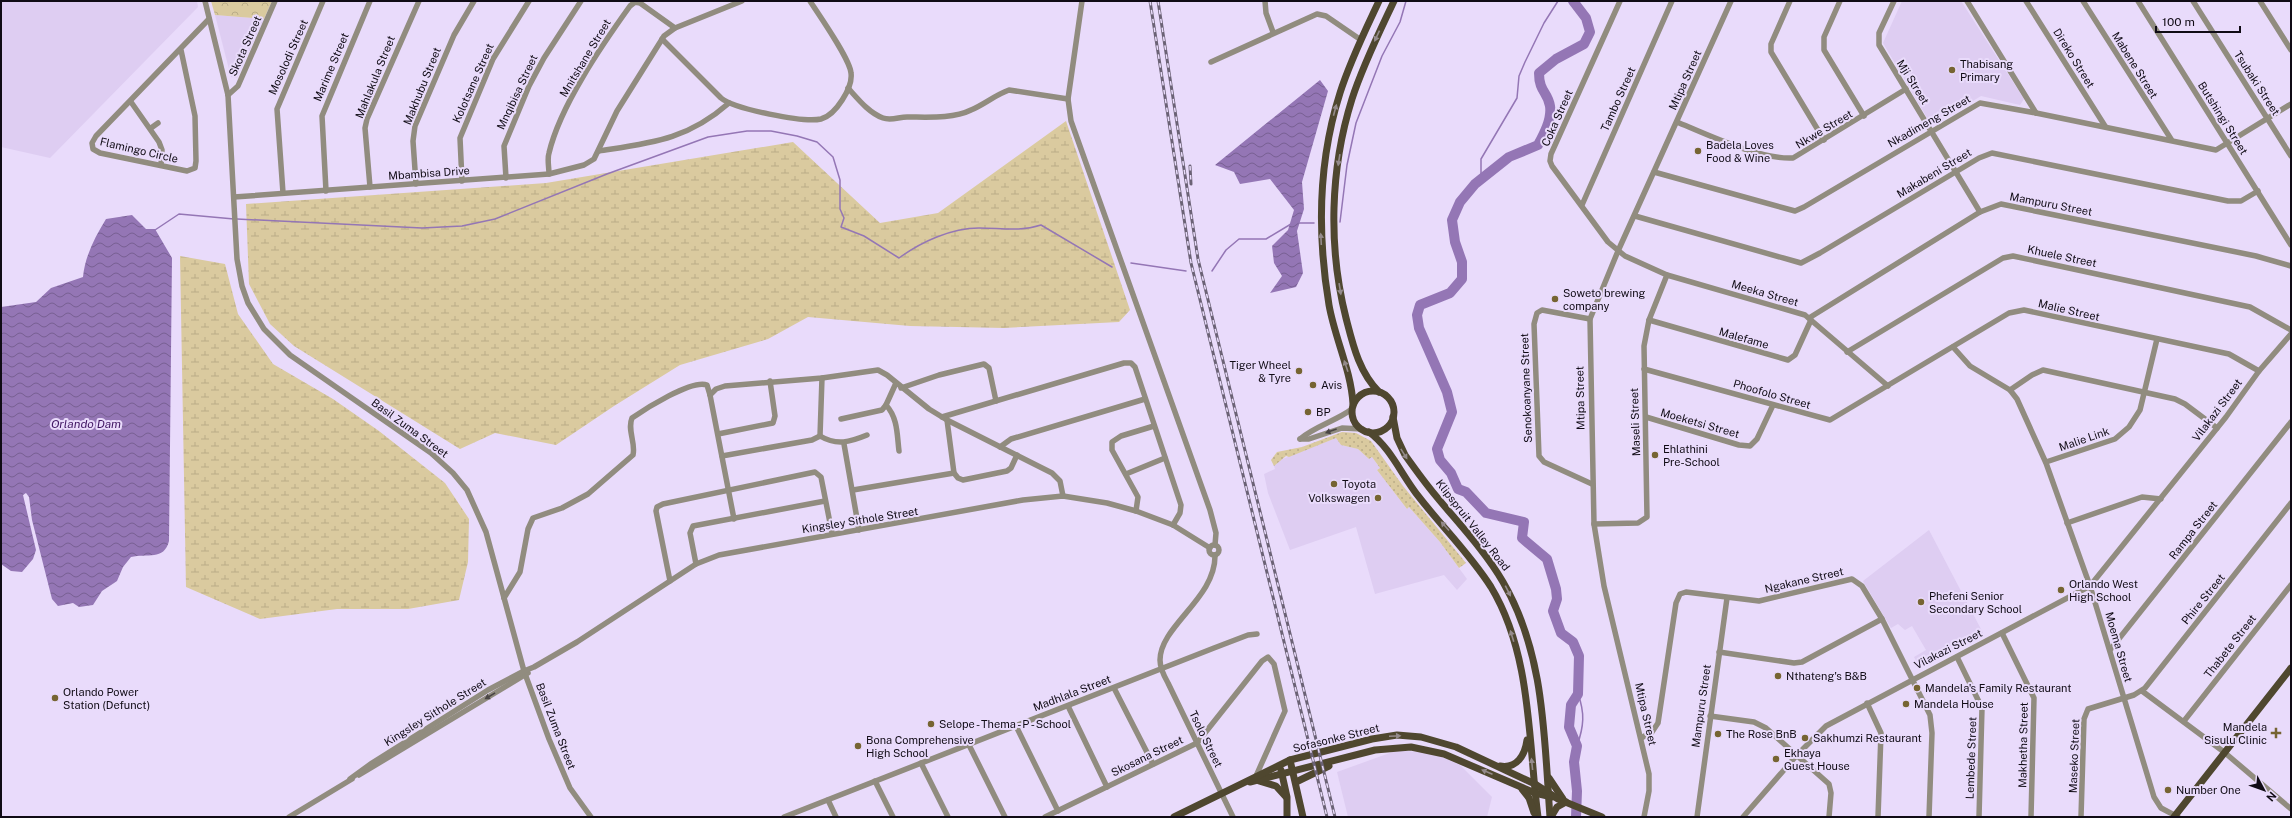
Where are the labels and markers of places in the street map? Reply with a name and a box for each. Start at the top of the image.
place label: Thabisang Primary [1960,58,2013,83]
marker: Thabisang Primary [1947,65,1957,75]
place label: Badela Loves Food & Wine [1706,139,1774,164]
marker: Badela Loves Food & Wine [1693,146,1703,156]
place label: Soweto brewing company [1563,287,1646,312]
marker: Soweto brewing company [1550,294,1560,304]
place label: Tiger Wheel & Tyre [1230,359,1291,384]
marker: Tiger Wheel & Tyre [1294,366,1304,376]
place label: Avis [1321,379,1342,391]
marker: Avis [1308,380,1318,390]
place label: BP [1316,406,1330,418]
marker: BP [1303,407,1313,417]
place label: Ehlathini Pre-School [1663,443,1720,468]
marker: Ehlathini Pre-School [1650,450,1660,460]
place label: Toyota [1342,478,1376,490]
marker: Toyota [1329,479,1339,489]
place label: Volkswagen [1308,492,1370,504]
marker: Volkswagen [1373,493,1383,503]
place label: Orlando West High School [2069,578,2138,603]
marker: Orlando West High School [2056,585,2066,595]
place label: Phefeni Senior Secondary School [1929,590,2022,615]
marker: Phefeni Senior Secondary School [1916,597,1926,607]
place label: Nthateng's B&B [1786,670,1867,682]
marker: Nthateng's B&B [1773,671,1783,681]
place label: Mandela's Family Restaurant [1925,682,2072,694]
marker: Mandela's Family Restaurant [1912,683,1922,693]
place label: Orlando Power Station (Defunct) [63,686,150,711]
marker: Orlando Power Station (Defunct) [50,693,60,703]
place label: Mandela House [1914,698,1994,710]
marker: Mandela House [1901,699,1911,709]
place label: Selope - Thema - P - School [939,718,1071,730]
marker: Selope - Thema - P - School [926,719,936,729]
place label: Mandela Sisulu Clinic [2204,721,2267,746]
marker: Mandela Sisulu Clinic [2270,727,2282,739]
place label: The Rose BnB [1726,728,1797,740]
marker: The Rose BnB [1713,729,1723,739]
place label: Sakhumzi Restaurant [1813,732,1922,744]
marker: Sakhumzi Restaurant [1800,733,1810,743]
place label: Bona Comprehensive High School [866,734,974,759]
marker: Bona Comprehensive High School [853,741,863,751]
place label: Ekhaya Guest House [1784,747,1850,772]
marker: Ekhaya Guest House [1771,754,1781,764]
place label: Number One [2176,784,2241,796]
marker: Number One [2163,785,2173,795]

